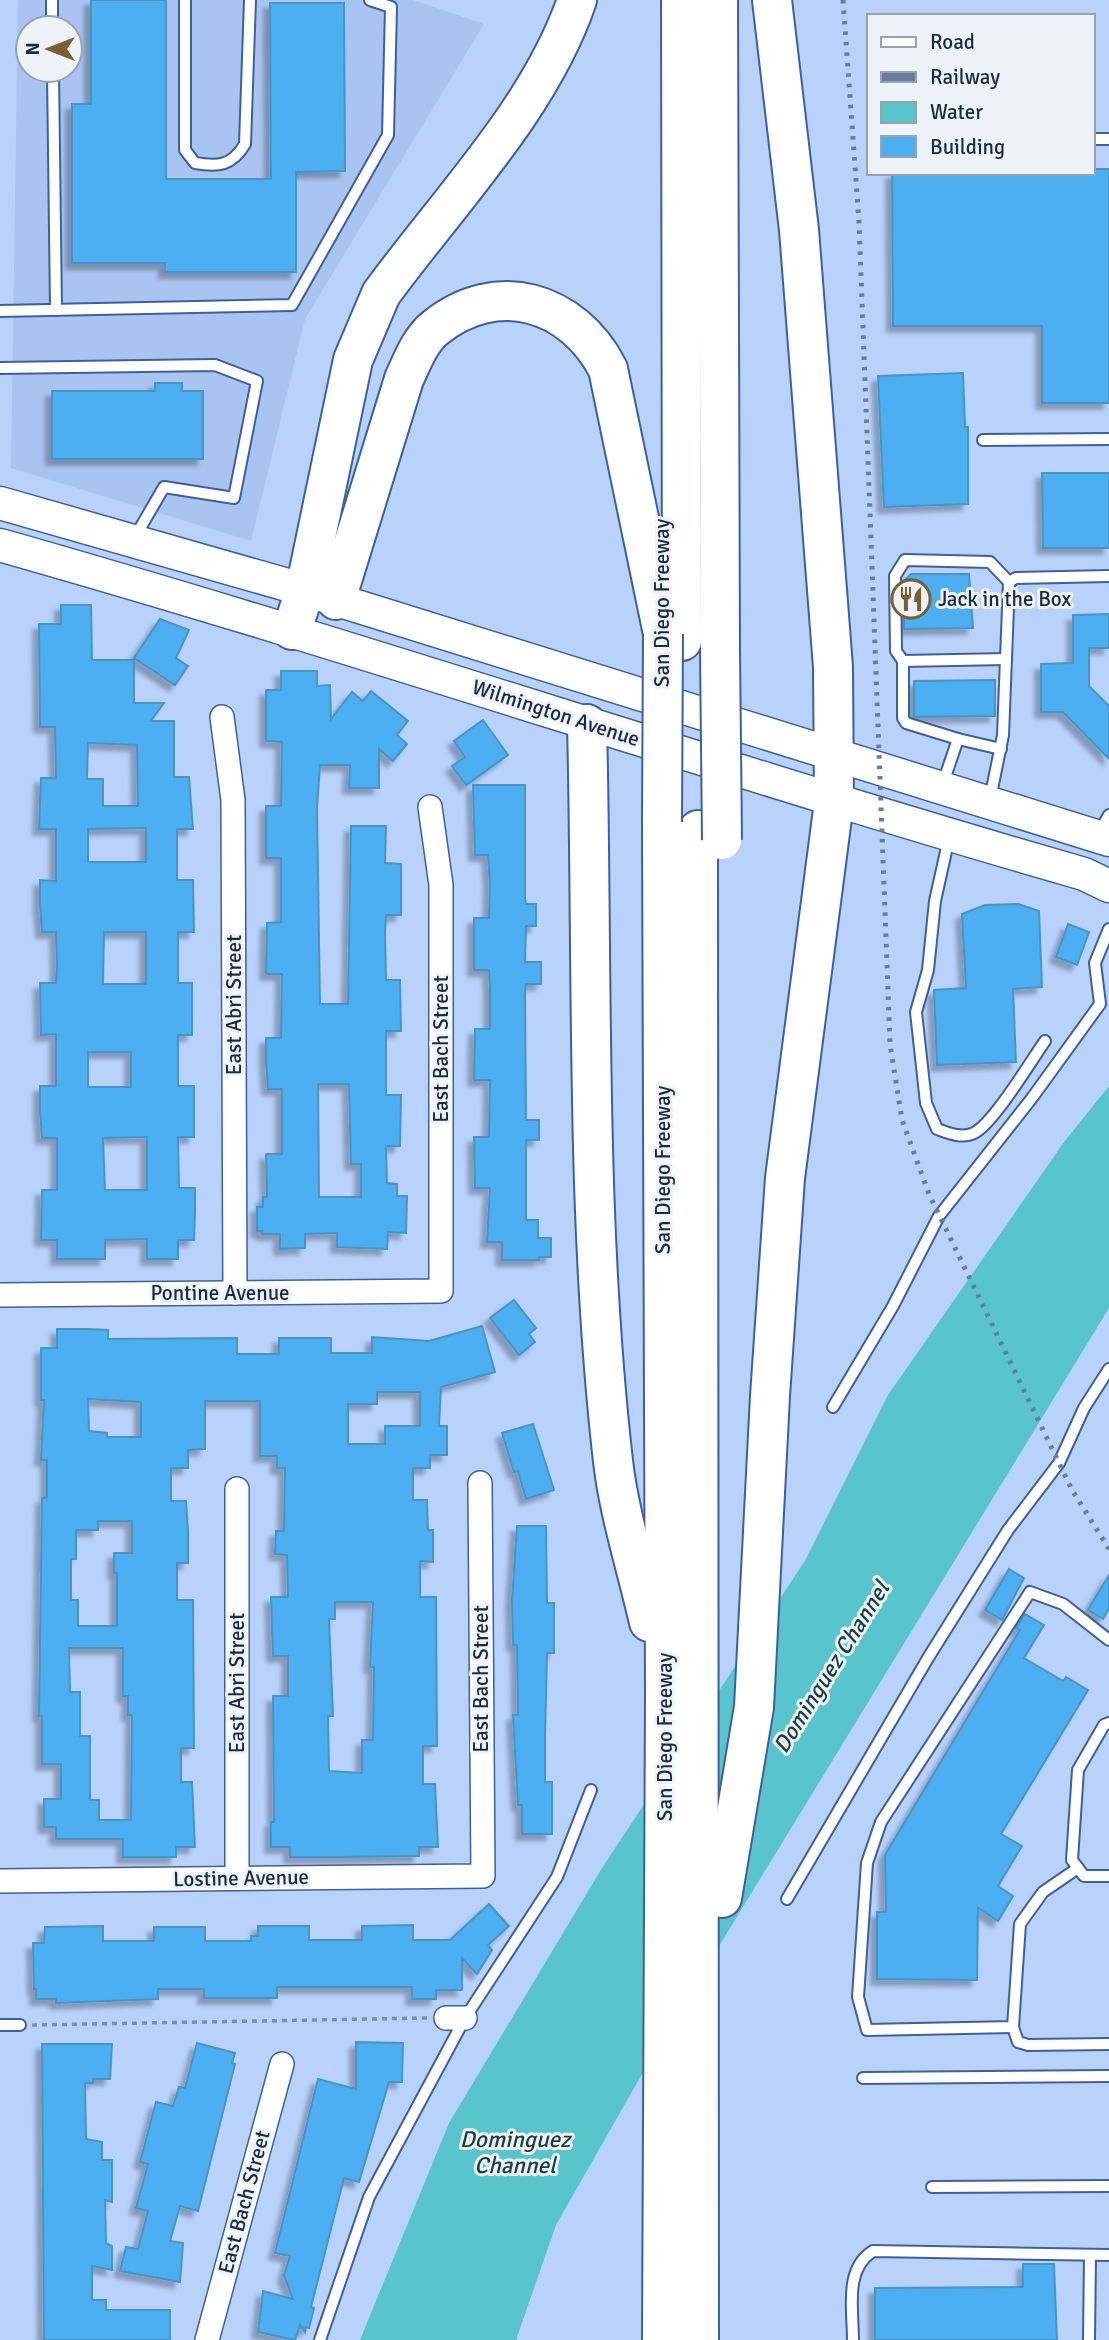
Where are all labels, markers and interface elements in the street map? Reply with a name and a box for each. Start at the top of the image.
north arrow [14,14,84,84]
legend [867,14,1095,175]
text: Road [930,29,975,55]
text: N [21,42,45,56]
text: Railway [930,64,1000,90]
text: Water [930,99,983,125]
text: Building [930,134,1005,160]
street label: San Diego Freeway [649,519,675,687]
restaurant icon: Jack in the Box [890,578,932,620]
place label: Jack in the Box [938,586,1071,612]
street label: Wilmington Avenue [469,674,643,752]
street label: East Abri Street [221,935,247,1075]
street label: East Bach Street [428,975,454,1123]
street label: San Diego Freeway [650,1086,676,1254]
street label: Pontine Avenue [150,1280,290,1306]
water label: Dominguez Channel [767,1574,897,1758]
street label: East Bach Street [468,1605,494,1753]
street label: East Abri Street [224,1613,250,1753]
street label: San Diego Freeway [652,1653,678,1821]
street label: Lostine Avenue [173,1864,309,1892]
water label: Dominguez Channel [460,2125,572,2180]
street label: East Bach Street [212,2127,276,2277]

